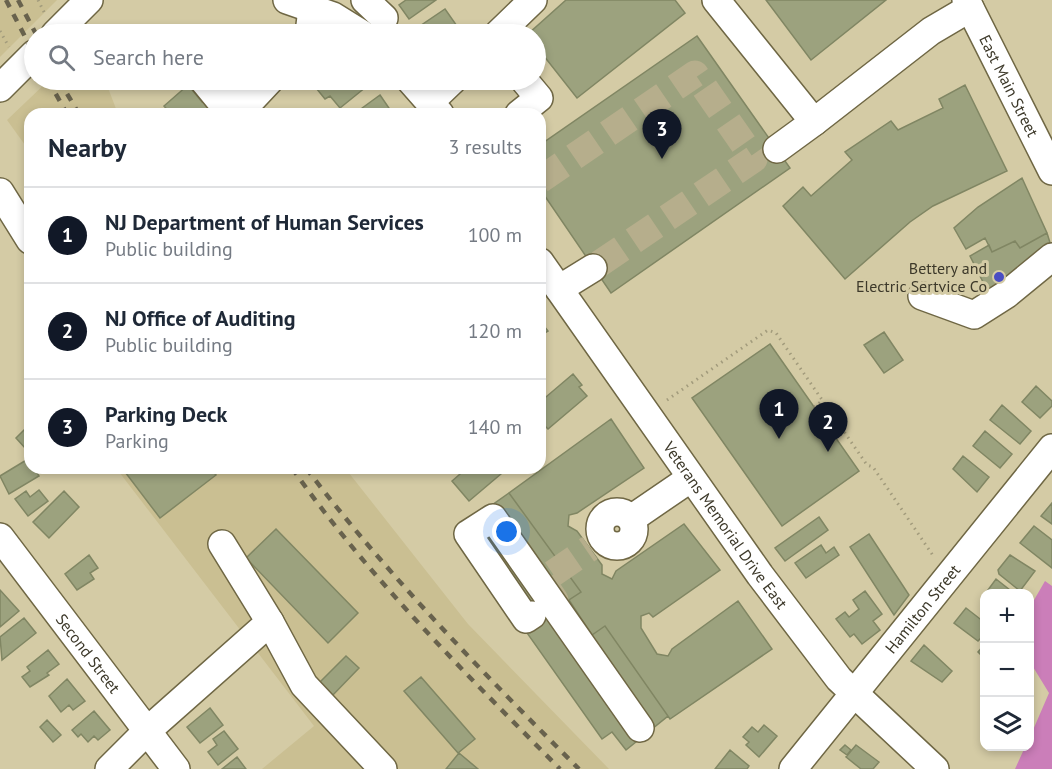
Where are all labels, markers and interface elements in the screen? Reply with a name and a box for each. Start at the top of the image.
search box [24,24,546,90]
street label: East Main Street [975,31,1043,141]
icon: search [45,41,78,74]
text: Search here [93,43,204,71]
pin: 3 [642,110,682,159]
text: Nearby [48,131,126,164]
text: 3 results [449,134,522,160]
text: NJ Department of Human Services [105,208,424,236]
text: 1 [62,222,73,248]
text: 100 m [468,222,522,248]
text: Public building [105,236,233,262]
place label: Bettery and Electric Sertvice Co [856,258,987,296]
marker: Bettery and Electric Sertvice Co [992,270,1006,284]
text: NJ Office of Auditing [105,304,296,332]
text: 2 [62,318,73,344]
text: 120 m [468,318,522,344]
text: Public building [105,332,233,358]
pin: 1 [760,390,798,439]
text: Parking Deck [105,400,227,428]
pin: 2 [808,402,848,452]
text: 3 [62,414,73,440]
text: 140 m [468,414,522,440]
text: Parking [105,428,169,454]
street label: Veterans Memorial Drive East [659,437,792,613]
your location [492,517,521,546]
street label: Hamilton Street [881,560,965,657]
map controls [980,589,1034,751]
button: + [980,589,1034,643]
street label: Second Street [52,610,125,697]
button: − [980,643,1034,697]
button: layers [980,697,1034,751]

